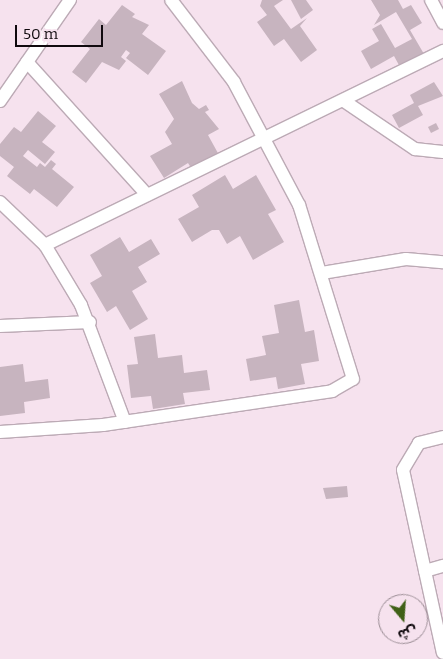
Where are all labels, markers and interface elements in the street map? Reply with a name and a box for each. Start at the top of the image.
scale bar [18,15,105,47]
text: 50 m [23,25,58,43]
north arrow [378,594,428,644]
text: ش [396,622,419,644]

